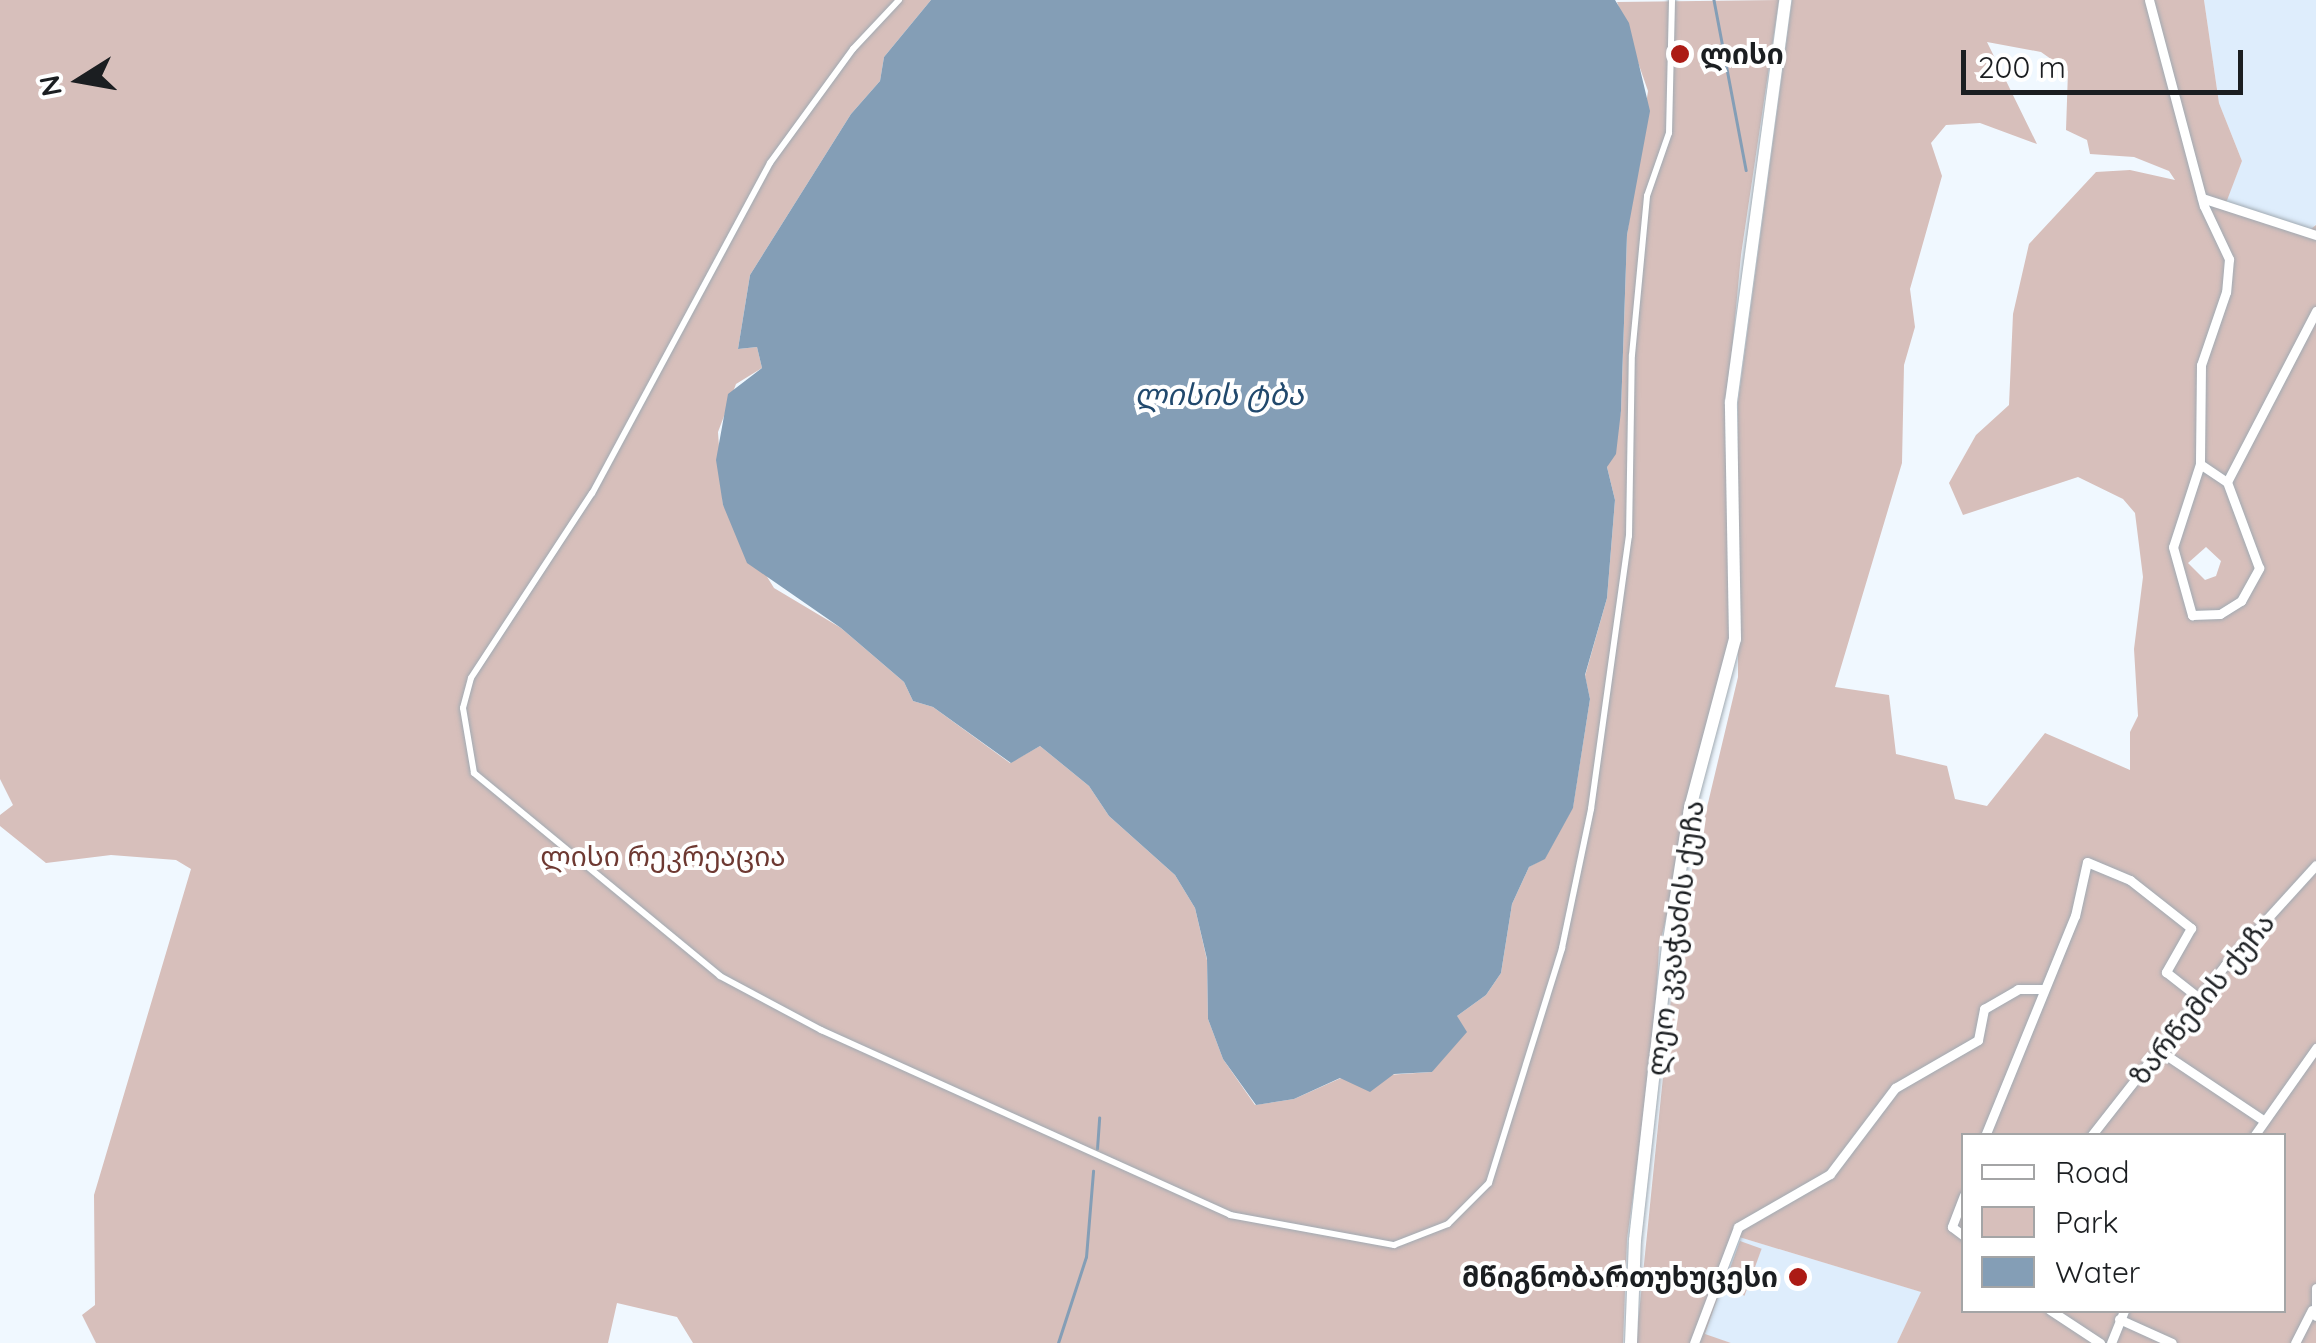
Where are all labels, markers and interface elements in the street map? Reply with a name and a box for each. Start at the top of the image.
north arrow [30,30,130,130]
scale bar [1966,30,2248,92]
place label: ლისი [1700,37,1784,71]
marker: ლისი [1669,43,1691,65]
text: 200 m [1978,48,2066,86]
text: N [31,72,69,99]
water label: ლისის ტბა [1134,376,1304,412]
street label: ლეო კვაჭაძის ქუჩა [1639,798,1711,1078]
park label: ლისი რეკრეაცია [540,839,786,873]
street label: ზარწემის ქუჩა [2123,906,2281,1092]
legend [1961,1133,2286,1313]
text: Road [2055,1153,2129,1191]
text: Park [2055,1203,2119,1241]
text: Water [2055,1253,2140,1291]
place label: მწიგნობართუხუცესი [1462,1260,1778,1294]
marker: მწიგნობართუხუცესი [1787,1266,1809,1288]

